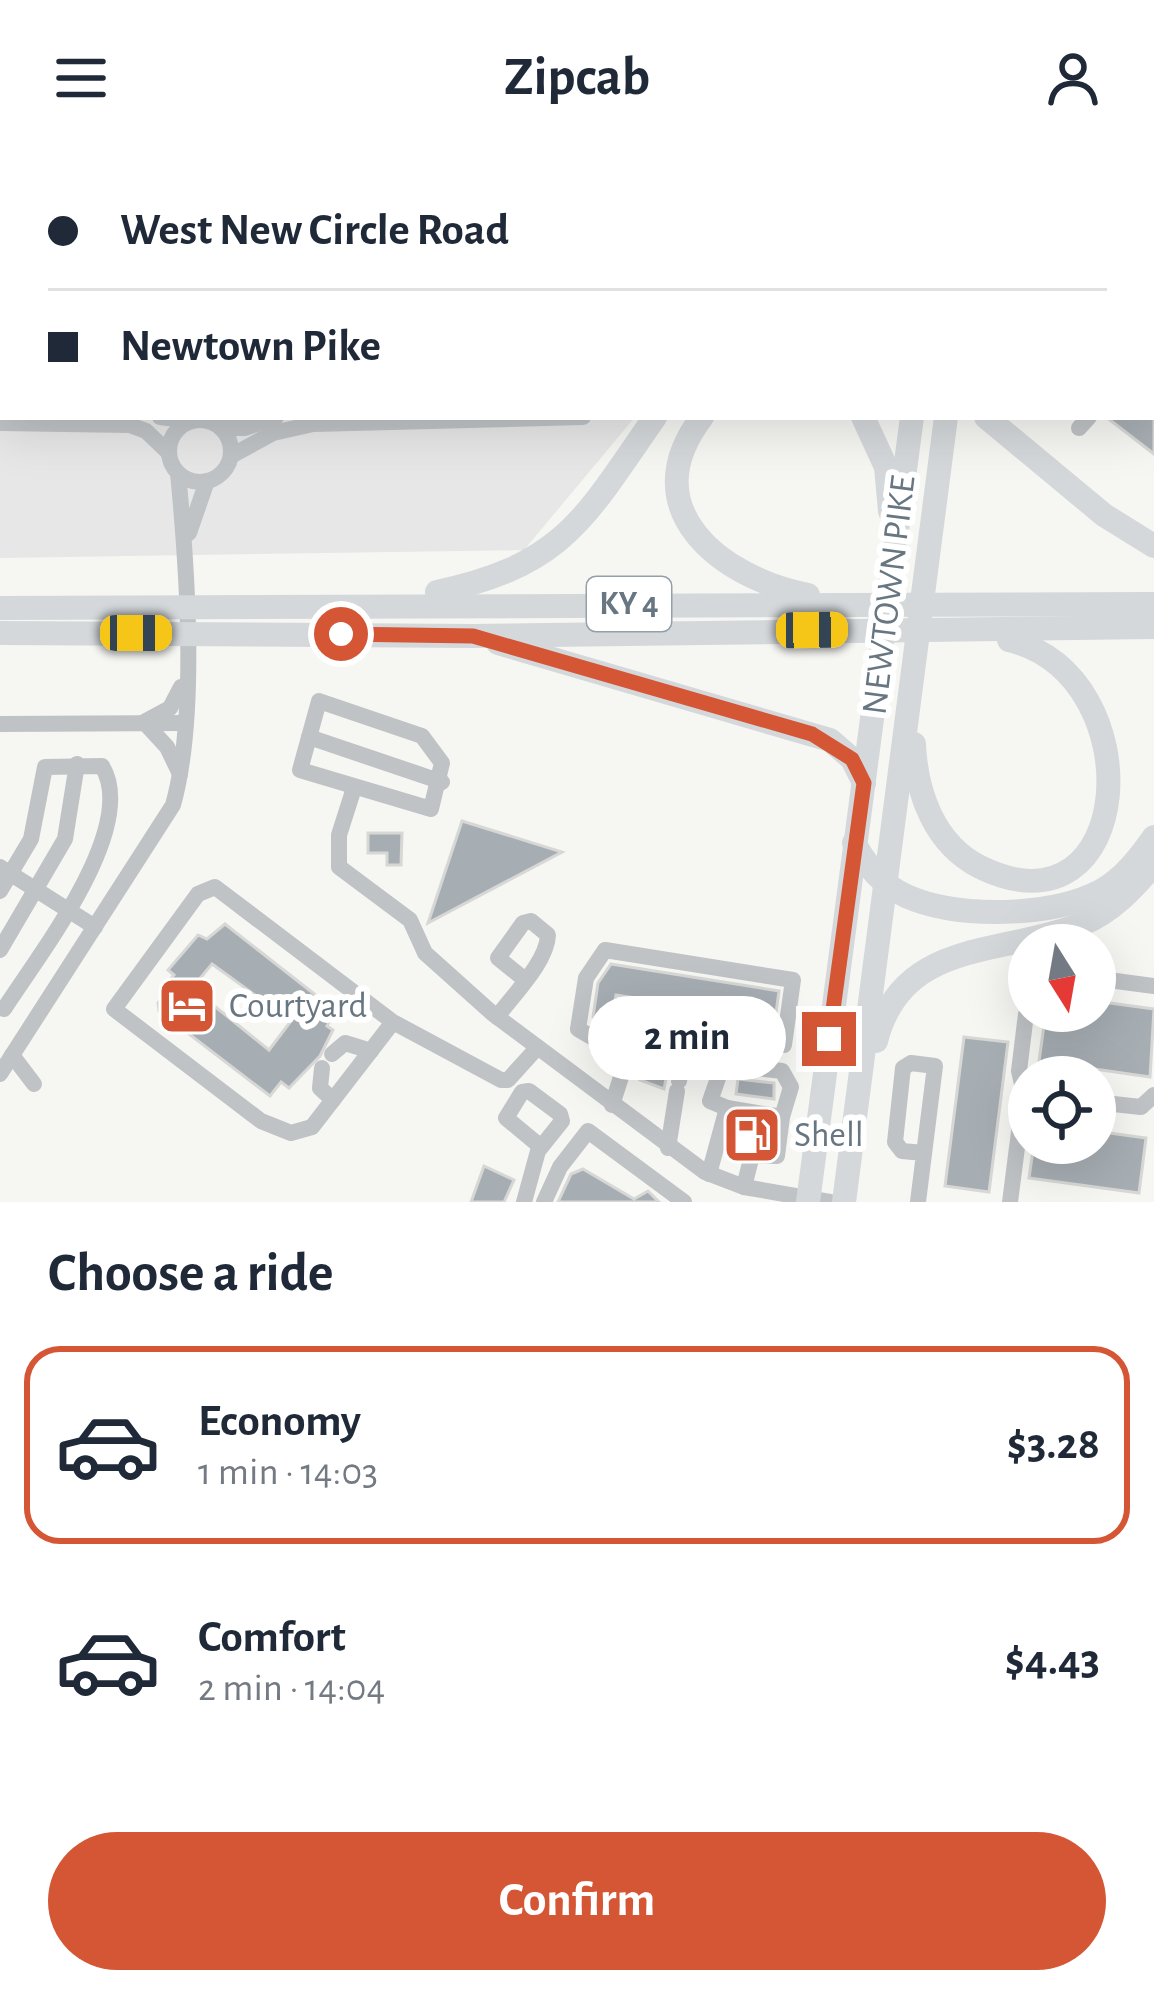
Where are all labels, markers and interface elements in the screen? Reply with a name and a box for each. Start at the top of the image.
icon: menu [48,45,114,111]
icon: person [1040,45,1106,111]
text: Zipcab [504,51,650,105]
text: West New Circle Road [120,208,509,253]
text: Newtown Pike [120,324,381,369]
street label: NEWTOWN PIKE [856,473,922,717]
road number: KY 4 [587,577,671,631]
route start [314,607,368,661]
car [776,611,848,649]
car [100,615,172,651]
north arrow [1008,924,1116,1032]
map controls [1008,924,1116,1164]
hotel icon: Courtyard [156,975,218,1037]
place label: Courtyard [229,988,367,1024]
callout: 2 min [589,997,787,1081]
route end [802,1012,856,1066]
text: 2 min [644,1018,730,1057]
button: locate [1008,1056,1116,1164]
fuel station icon: Shell [721,1104,783,1166]
place label: Shell [794,1117,864,1153]
text: Choose a ride [48,1247,334,1301]
icon: car [54,1391,162,1499]
text: Economy [198,1399,361,1444]
text: $3.28 [1007,1422,1100,1467]
text: 1 min · 14:03 [198,1453,378,1492]
icon: car [54,1607,162,1715]
text: Comfort [198,1615,346,1660]
text: $4.43 [1005,1638,1100,1683]
text: 2 min · 14:04 [198,1669,385,1708]
button: Confirm [48,1832,1106,1970]

